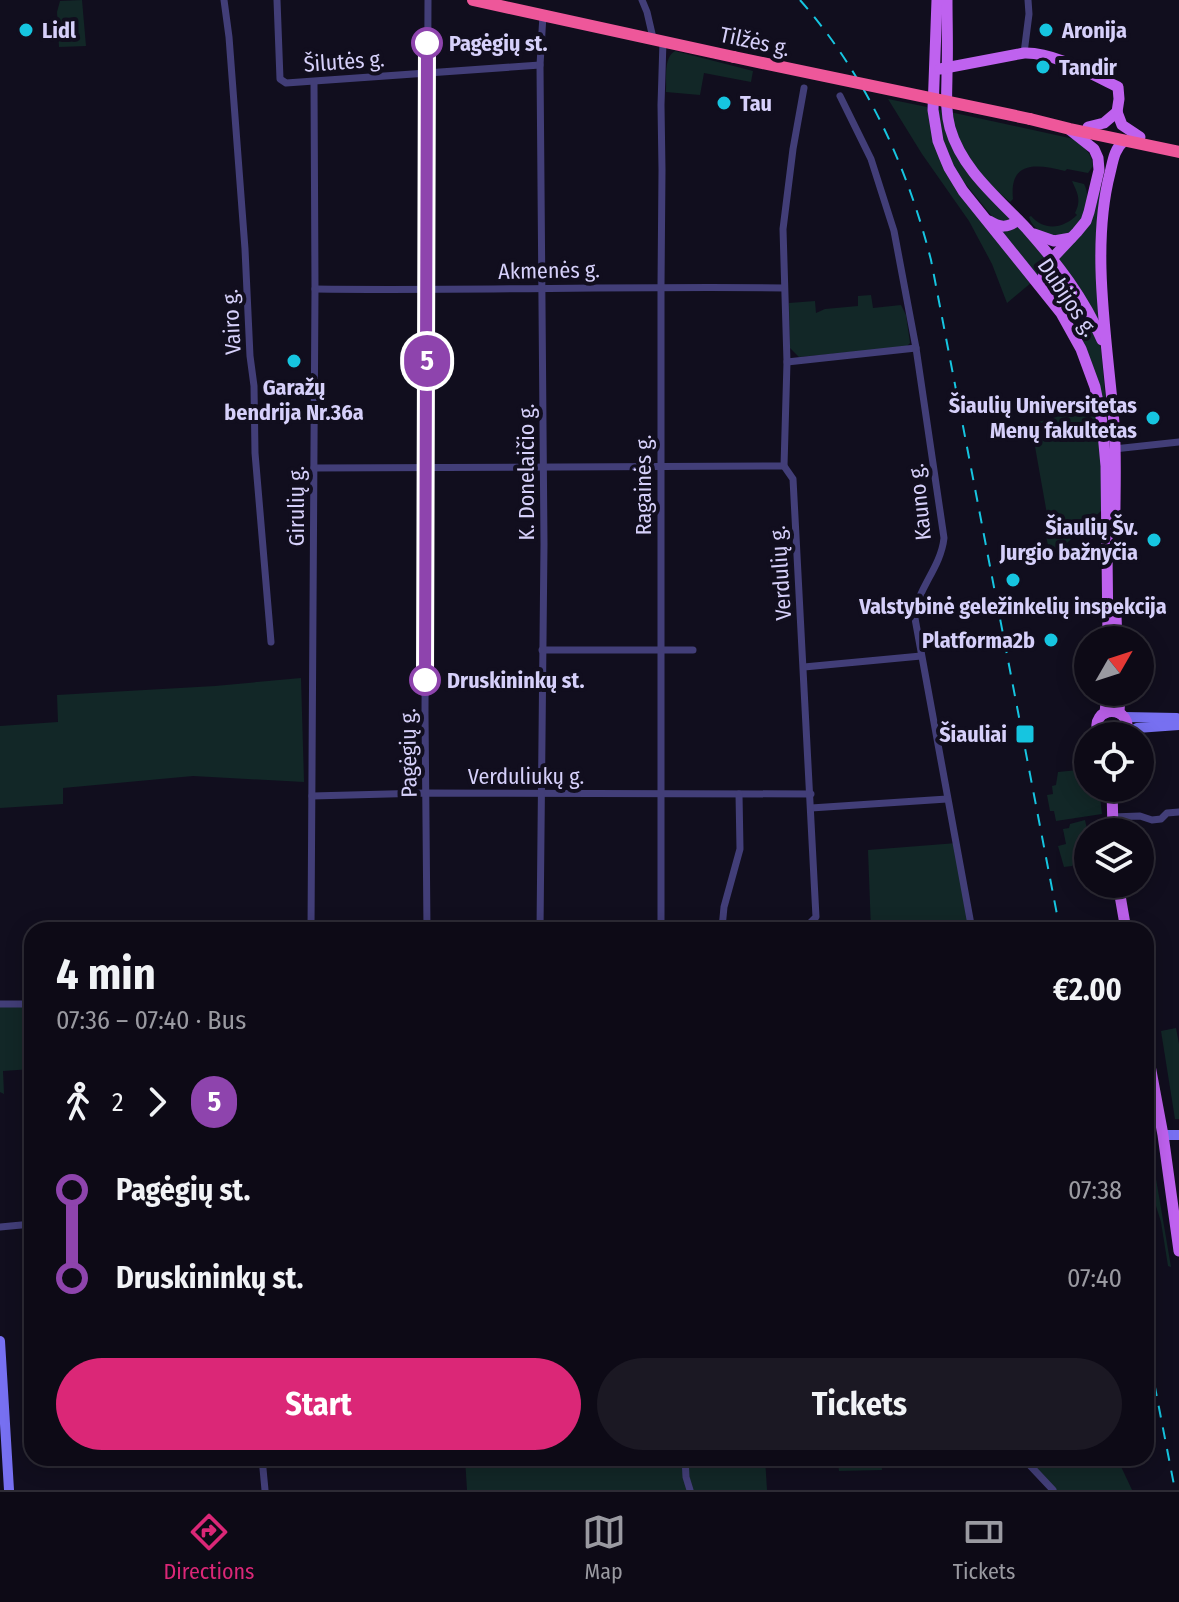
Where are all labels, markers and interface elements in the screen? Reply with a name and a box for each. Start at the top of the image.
place label: Lidl [42,17,77,44]
place label: Aronija [1061,17,1127,44]
marker: Lidl [17,21,35,39]
street label: Tilžės g. [717,21,792,62]
marker: Aronija [1037,21,1055,39]
marker: Pagėgių st. [412,28,442,58]
place label: Pagėgių st. [449,30,547,57]
street label: Šilutės g. [303,45,385,78]
place label: Tandir [1059,54,1118,81]
marker: Tandir [1034,58,1052,76]
place label: Tau [740,90,772,117]
marker: Tau [715,94,733,112]
street label: Dubijos g. [1032,253,1103,341]
street label: Akmenės g. [498,256,600,285]
street label: Vairo g. [216,289,247,355]
line badge: 5 [401,335,453,387]
text: 5 [420,344,434,377]
marker: Garažų bendrija Nr.36a [285,352,303,370]
place label: Garažų bendrija Nr.36a [224,374,364,426]
place label: Šiaulių Universitetas Menų fakultetas [949,391,1137,444]
street label: K. Donelaičio g. [513,403,540,541]
marker: Šiaulių Universitetas Menų fakultetas [1144,409,1162,427]
street label: Ragainės g. [630,435,657,535]
street label: Kauno g. [902,462,937,542]
street label: Girulių g. [283,466,310,546]
place label: Šiaulių Šv. Jurgio bažnyčia [999,513,1138,566]
street label: Verdulių g. [764,525,797,621]
marker: Šiaulių Šv. Jurgio bažnyčia [1145,531,1163,549]
marker: Valstybinė geležinkelių inspekcija [1004,571,1022,589]
place label: Valstybinė geležinkelių inspekcija [858,593,1167,620]
north arrow [1074,626,1154,706]
map controls [1074,626,1154,898]
place label: Platforma2b [922,627,1035,654]
marker: Platforma2b [1042,631,1060,649]
marker: Druskininkų st. [410,665,440,695]
place label: Druskininkų st. [447,667,584,694]
street label: Pagėgių g. [394,708,423,798]
place label: Šiauliai [939,720,1007,748]
button: locate [1074,722,1154,802]
marker: Šiauliai [1014,723,1036,745]
street label: Verduliukų g. [468,763,584,790]
button: layers [1074,818,1154,898]
text: 4 min [56,948,156,1001]
text: €2.00 [1053,972,1122,1008]
text: 07:36 – 07:40 · Bus [56,1005,246,1036]
icon: walk [56,1080,100,1124]
icon: forward [135,1080,179,1124]
text: 5 [207,1085,221,1118]
text: 2 [112,1087,123,1118]
text: Pagėgių st. [116,1172,250,1208]
text: 07:38 [1068,1175,1122,1206]
text: Druskininkų st. [116,1260,303,1296]
text: 07:40 [1067,1263,1122,1294]
button: Start [56,1358,581,1450]
button: Tickets [597,1358,1122,1450]
tab: Directions [164,1510,255,1585]
tab: Map [582,1510,626,1585]
tab: Tickets [953,1510,1015,1585]

